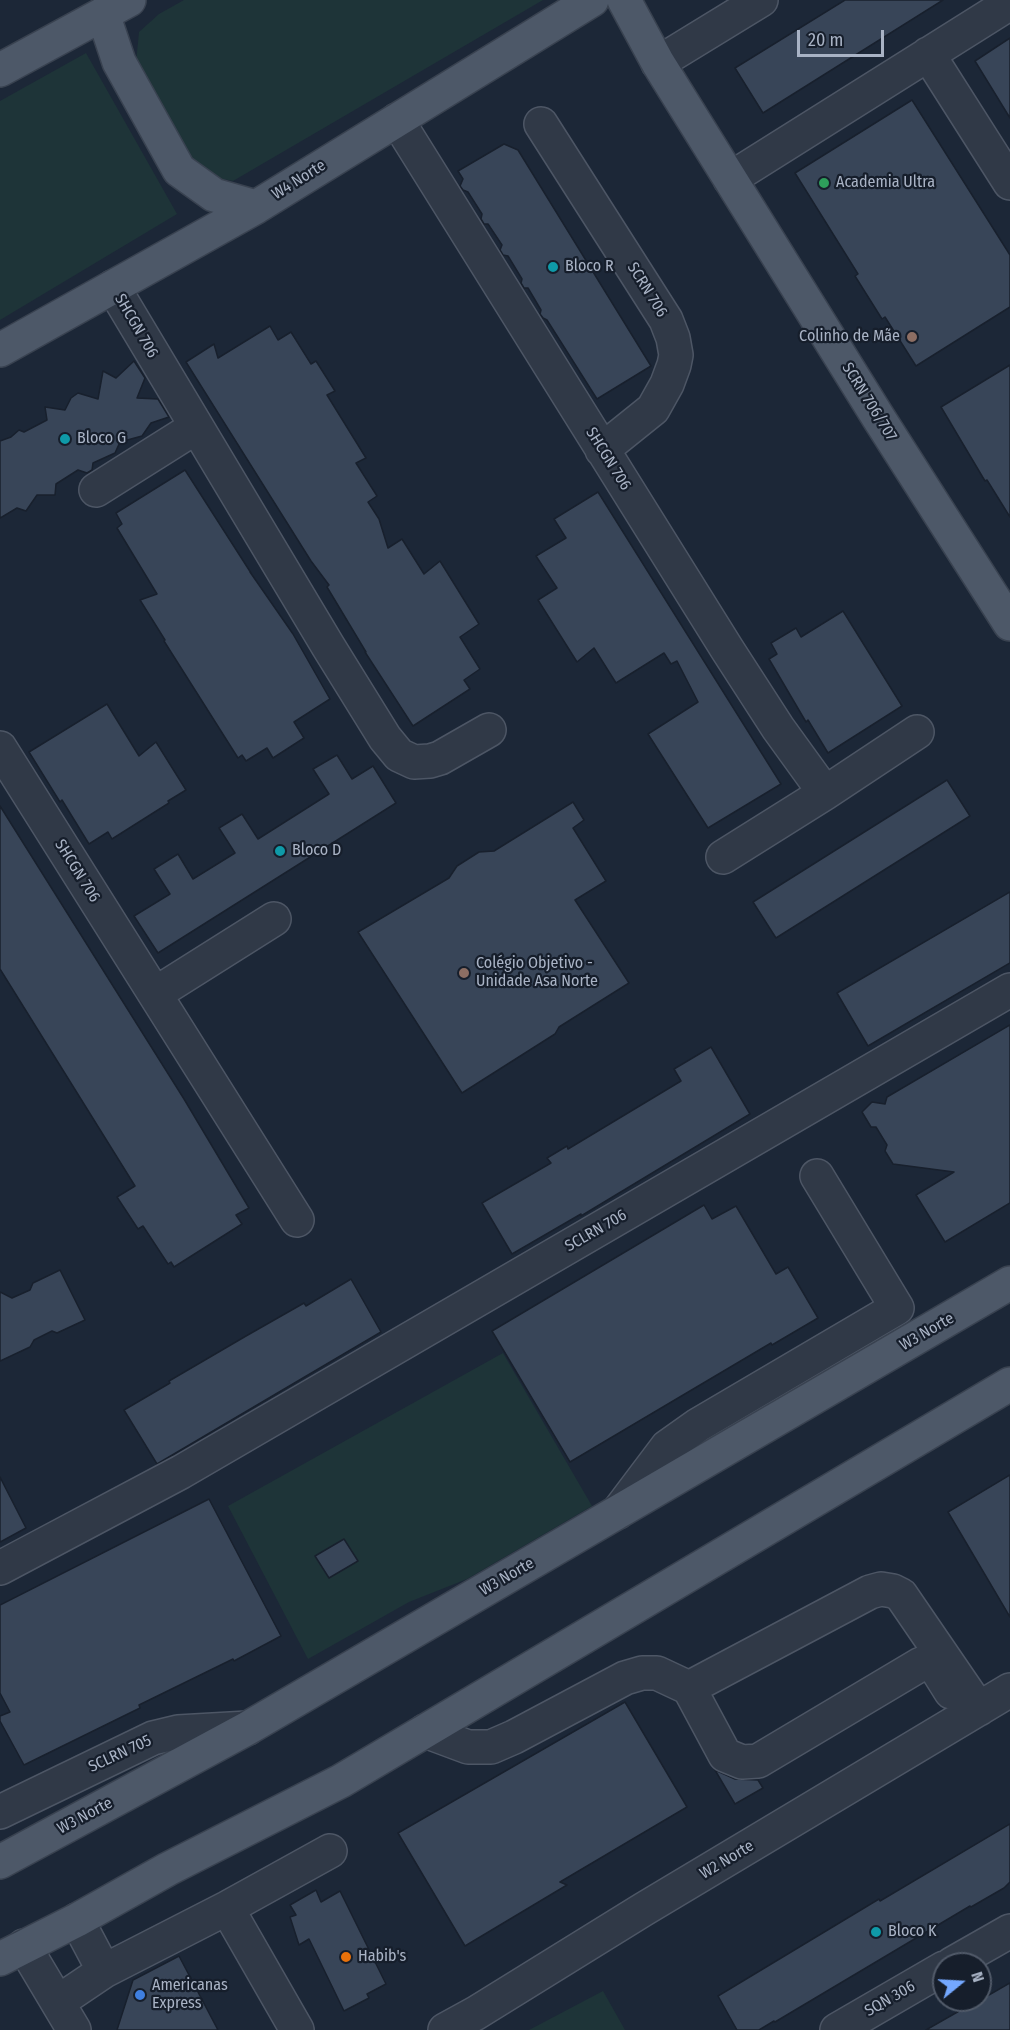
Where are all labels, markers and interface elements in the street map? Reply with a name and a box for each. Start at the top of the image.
scale bar [800,18,887,56]
text: 20 m [808,29,843,51]
street label: W4 Norte [268,156,330,204]
place label: Academia Ultra [836,173,935,193]
marker: Academia Ultra [817,176,831,190]
place label: Bloco R [565,257,614,277]
street label: SCRN 706 [623,259,671,321]
marker: Bloco R [546,260,560,274]
street label: SHCGN 706 [110,291,162,361]
place label: Colinho de Mãe [799,327,900,347]
marker: Colinho de Mãe [905,330,919,344]
street label: SCRN 706/707 [837,359,901,445]
street label: SHCGN 706 [581,424,635,494]
place label: Bloco G [77,429,126,449]
marker: Bloco G [58,432,72,446]
street label: SHCGN 706 [50,836,104,906]
place label: Bloco D [292,841,341,861]
marker: Bloco D [273,844,287,858]
place label: Colégio Objetivo - Unidade Asa Norte [476,954,598,992]
marker: Colégio Objetivo - Unidade Asa Norte [457,966,471,980]
street label: SCLRN 706 [562,1206,630,1256]
street label: W3 Norte [896,1309,958,1355]
street label: W3 Norte [476,1554,538,1600]
street label: SCLRN 705 [85,1731,155,1777]
street label: W3 Norte [54,1794,116,1838]
street label: W2 Norte [697,1836,757,1884]
place label: Bloco K [888,1922,936,1942]
marker: Bloco K [869,1925,883,1939]
place label: Habib's [358,1947,406,1967]
marker: Habib's [339,1950,353,1964]
north arrow [932,1952,992,2012]
text: N [967,1969,988,1984]
place label: Americanas Express [152,1976,228,2014]
street label: SQN 306 [861,1977,919,2021]
marker: Americanas Express [133,1988,147,2002]

